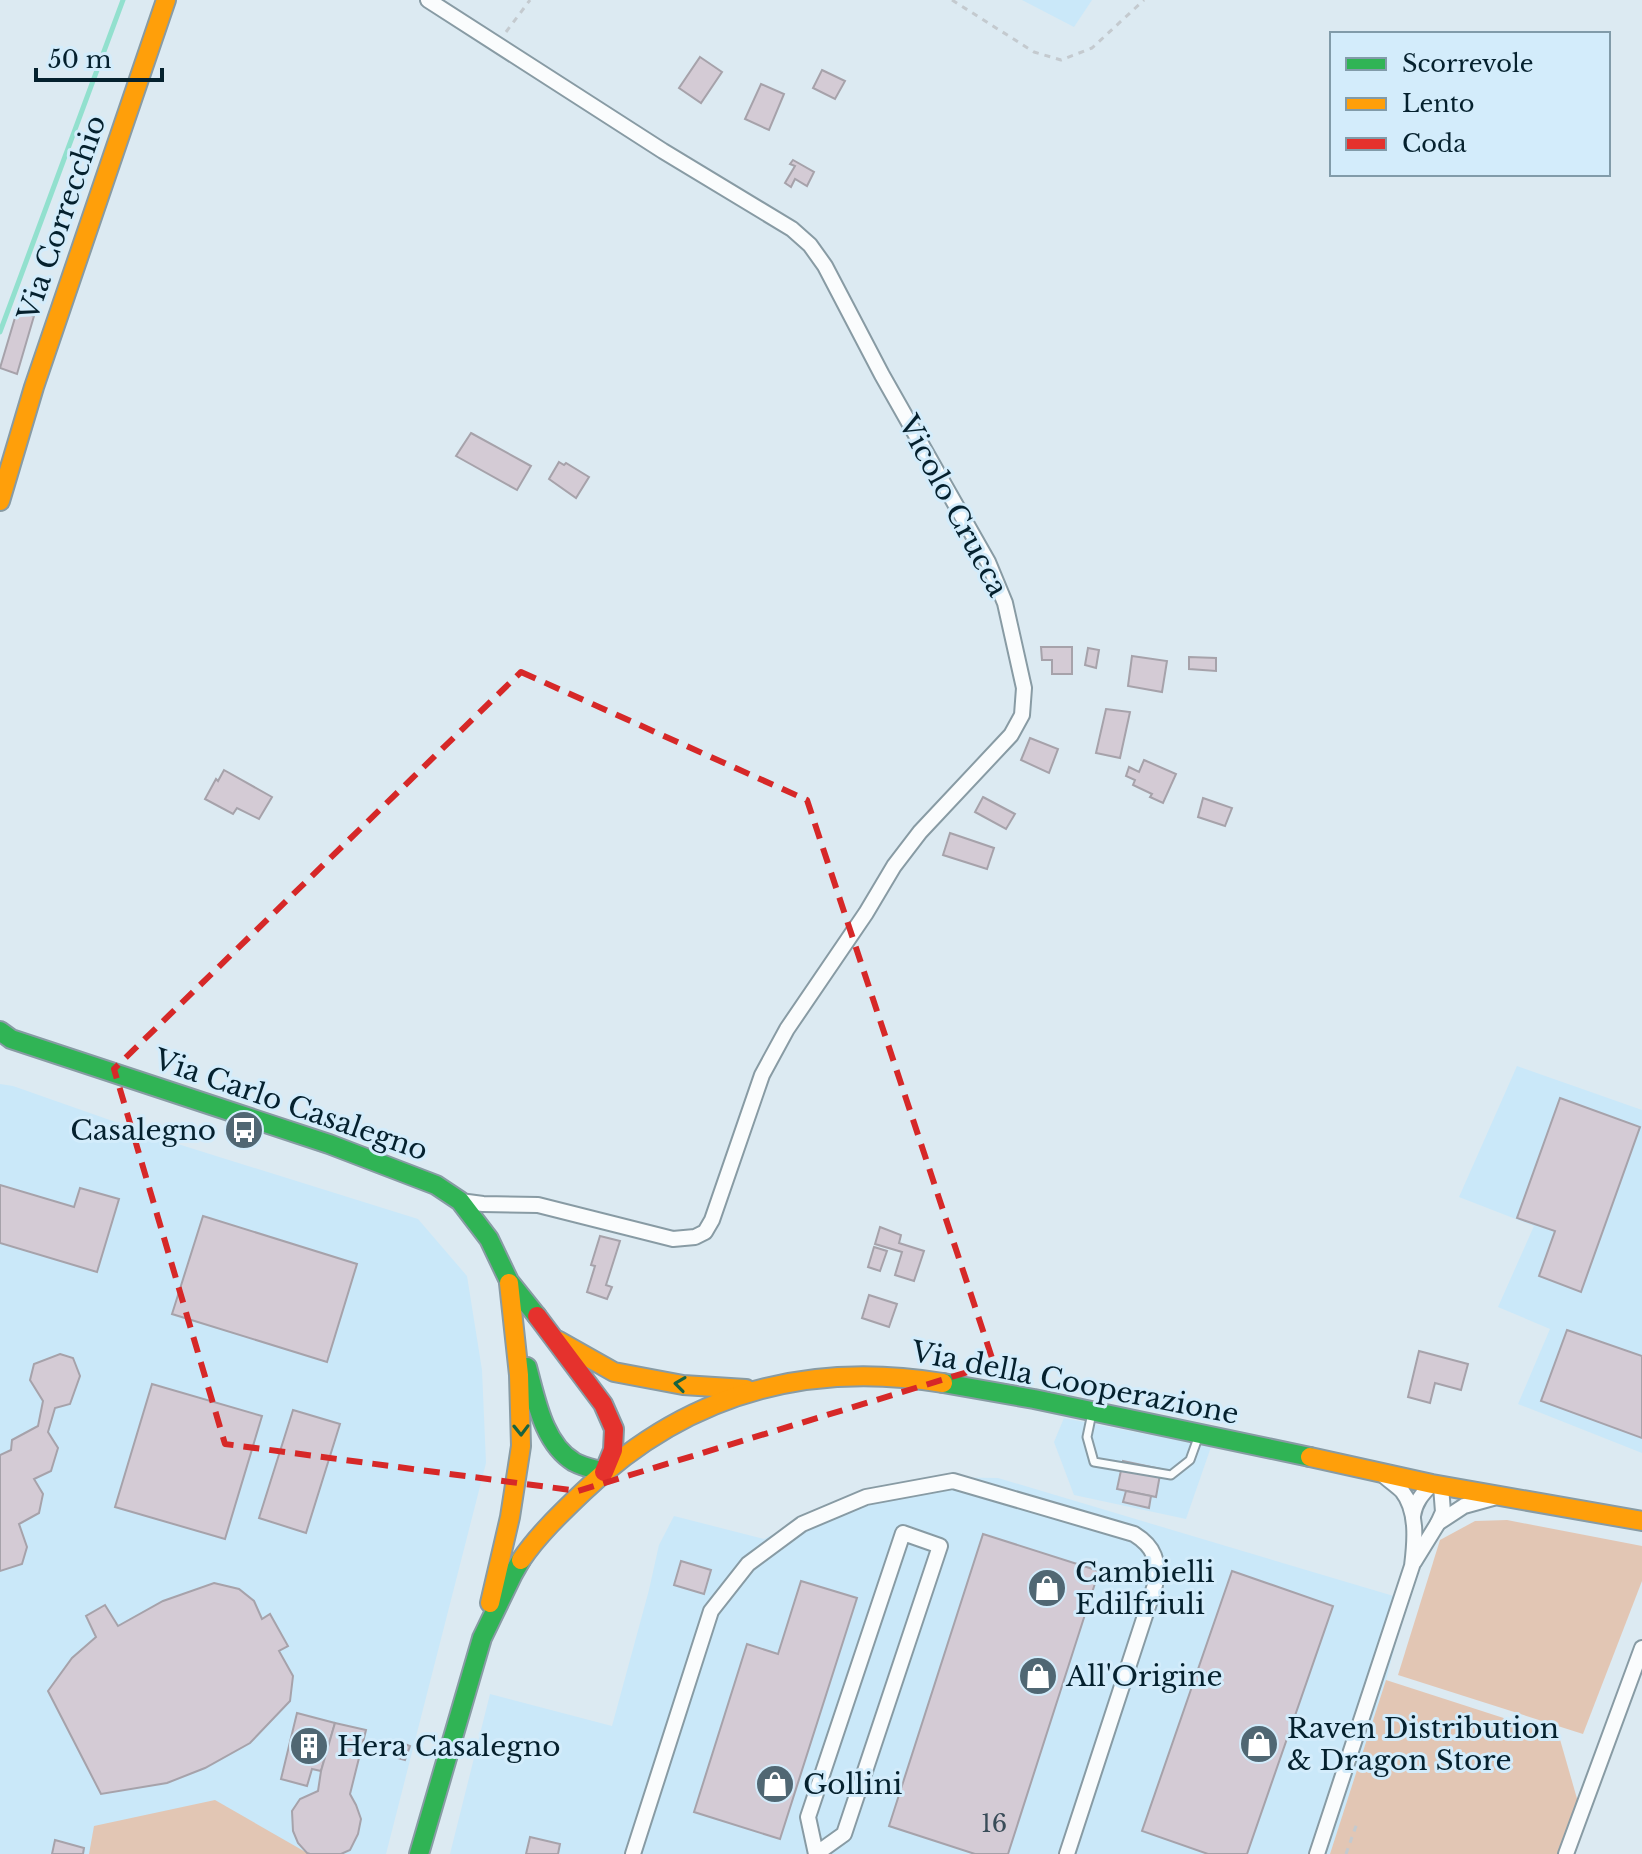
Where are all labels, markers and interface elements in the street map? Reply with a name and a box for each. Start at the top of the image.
scale bar [36,32,162,82]
legend [1330,32,1610,176]
text: 50 m [48,45,112,74]
text: Scorrevole [1402,49,1533,78]
text: Lento [1402,89,1475,118]
street label: Via Correcchio [10,111,114,326]
text: Coda [1402,129,1467,158]
street label: Vicolo Crucca [890,409,1016,603]
street label: Via Carlo Casalegno [149,1041,432,1168]
bus stop icon: Casalegno [223,1109,265,1151]
place label: Casalegno [70,1113,216,1148]
street label: Via della Cooperazione [907,1334,1242,1432]
one-way arrow [673,1376,687,1393]
one-way arrow [512,1424,529,1437]
place label: Cambielli Edilfriuli [1075,1555,1215,1622]
shop icon: Cambielli Edilfriuli [1026,1567,1068,1609]
shop icon: All'Origine [1017,1655,1059,1697]
place label: All'Origine [1065,1659,1223,1694]
place label: Raven Distribution & Dragon Store [1287,1711,1559,1778]
shop icon: Raven Distribution & Dragon Store [1238,1723,1280,1765]
building icon: Hera Casalegno [288,1725,330,1767]
place label: Hera Casalegno [337,1729,561,1764]
shop icon: Gollini [754,1763,796,1805]
place label: Gollini [803,1767,902,1802]
house number: 16 [981,1809,1007,1838]

